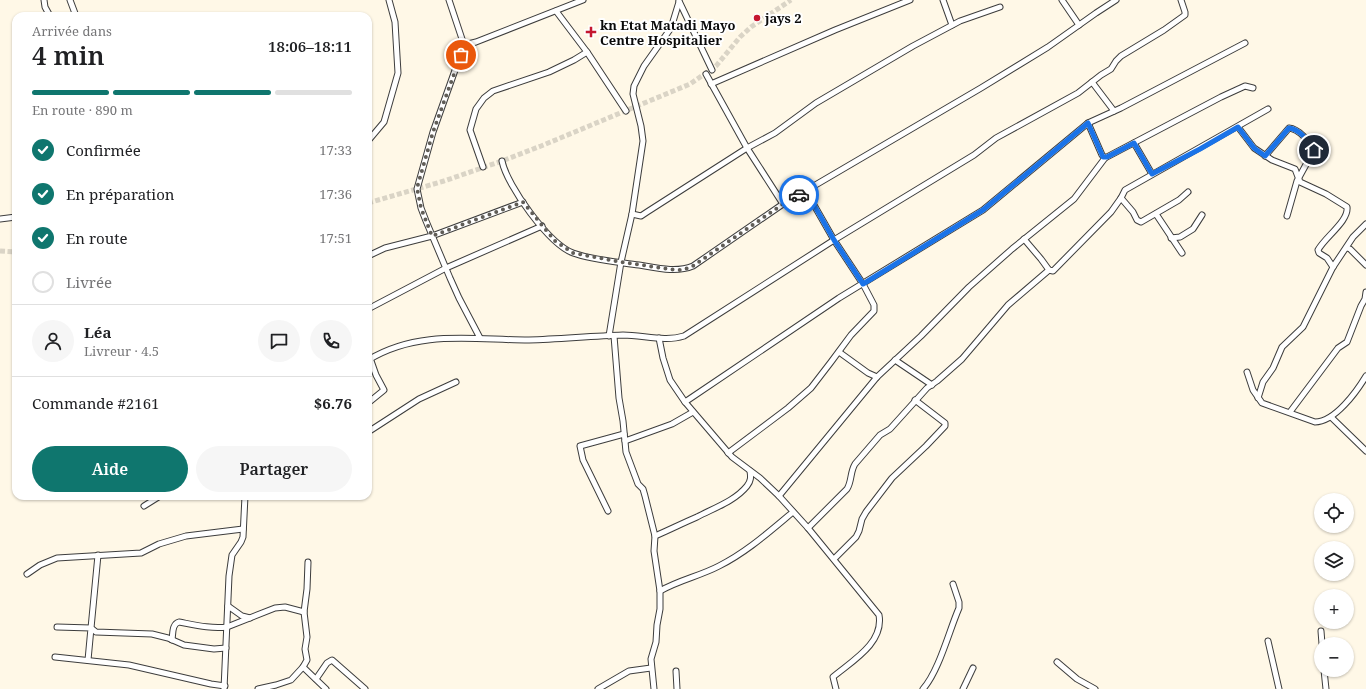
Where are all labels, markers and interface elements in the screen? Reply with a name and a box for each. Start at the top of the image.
place label: jays 2 [764,9,802,27]
marker: jays 2 [752,13,762,23]
place label: kn Etat Matadi Mayo Centre Hospitalier [600,16,736,49]
text: Arrivée dans [32,22,112,40]
marker: kn Etat Matadi Mayo Centre Hospitalier [585,26,597,38]
text: 18:06–18:11 [268,36,352,56]
text: 4 min [32,37,105,73]
pin [444,38,478,72]
icon: bag [450,44,472,66]
text: En route · 890 m [32,101,133,119]
pin [1297,133,1331,167]
icon: check [32,139,54,161]
icon: home [1303,139,1325,161]
text: Confirmée [66,140,141,160]
text: 17:33 [319,141,352,159]
courier [779,175,819,215]
icon: check [32,183,54,205]
text: En préparation [66,184,175,204]
icon: car [788,184,810,206]
text: 17:36 [319,185,352,203]
icon: check [32,227,54,249]
text: En route [66,228,127,248]
text: 17:51 [319,229,352,247]
text: Livrée [66,272,112,292]
button: person [32,320,74,362]
button: chat [258,320,300,362]
button: phone [310,320,352,362]
text: Léa [84,322,111,342]
text: Livreur · 4.5 [84,342,159,360]
text: Commande #2161 [32,393,159,413]
text: $6.76 [314,393,352,413]
button: Aide [32,446,188,492]
button: Partager [196,446,352,492]
map controls [1314,493,1354,677]
button: locate [1314,493,1354,533]
button: layers [1314,541,1354,581]
button: + [1314,589,1354,629]
button: − [1314,637,1354,677]

